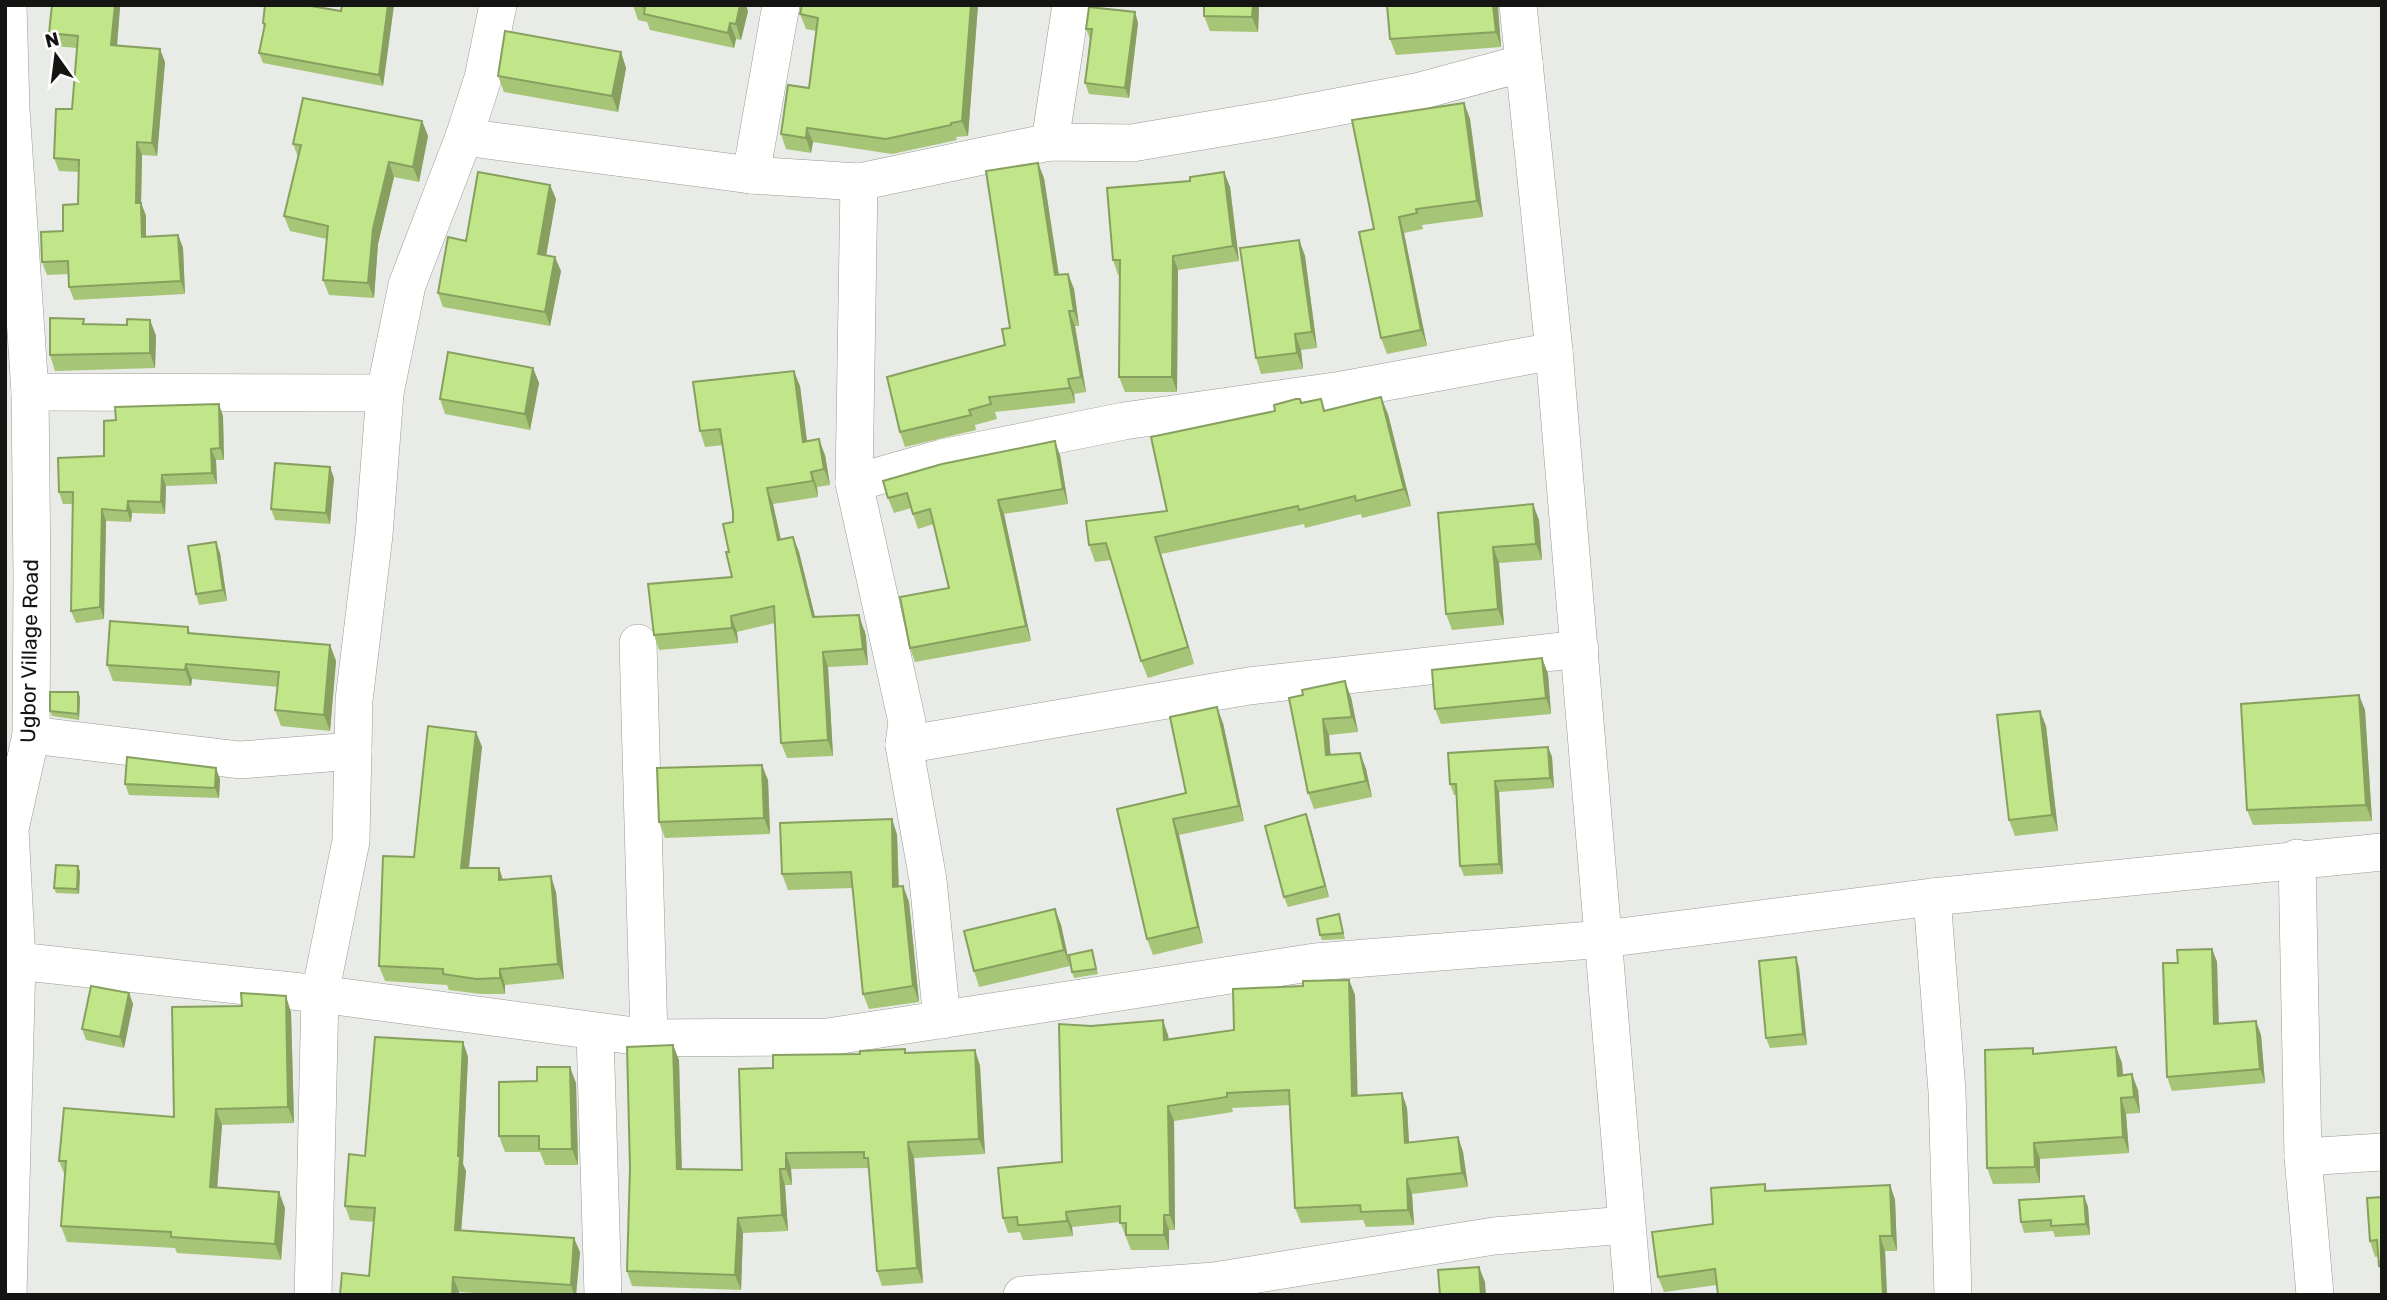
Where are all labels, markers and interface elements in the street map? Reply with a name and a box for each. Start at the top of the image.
north arrow [21,21,91,91]
text: N [43,27,61,53]
street label: Ugbor Village Road [15,559,43,743]

